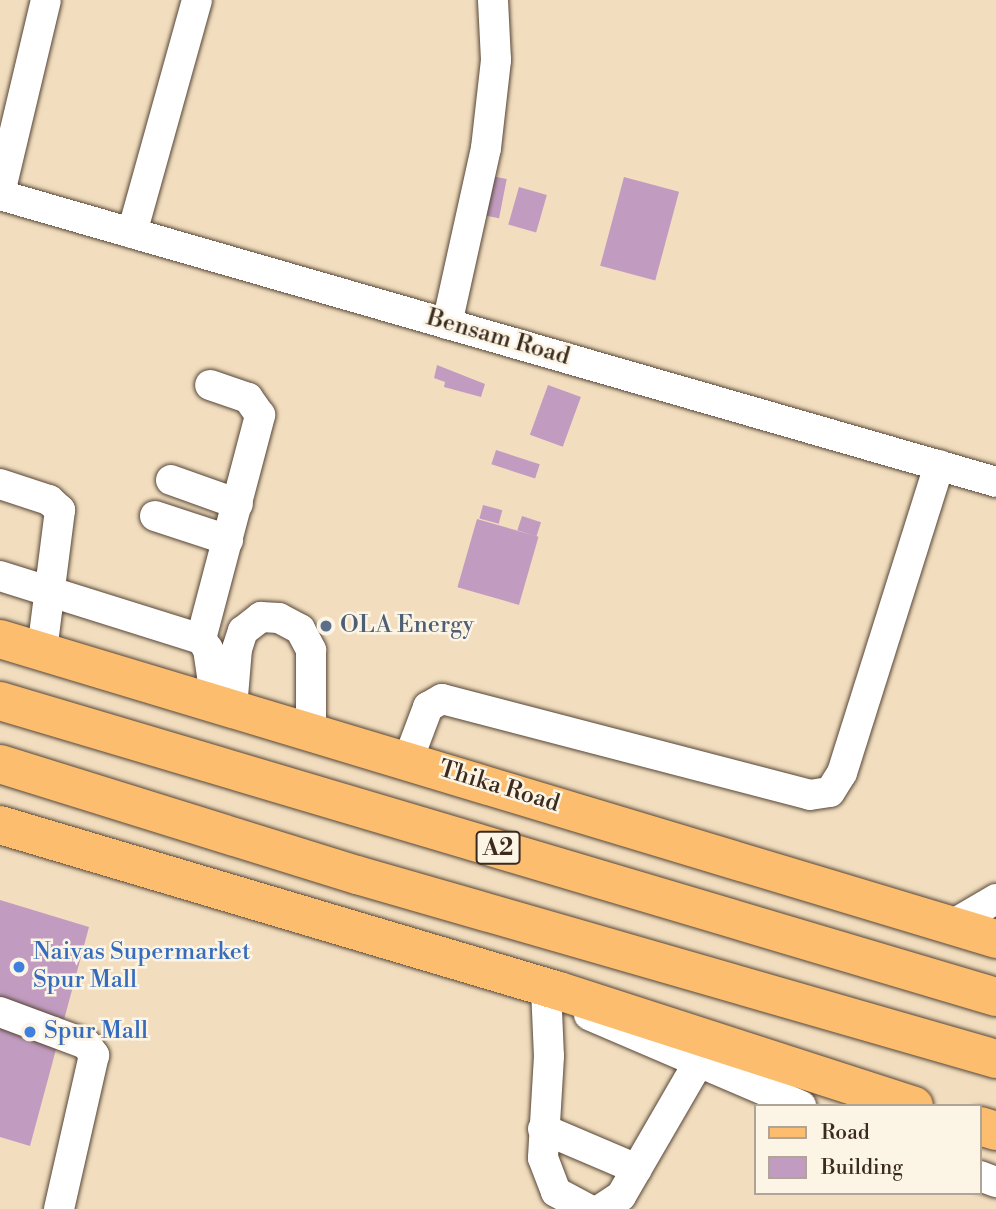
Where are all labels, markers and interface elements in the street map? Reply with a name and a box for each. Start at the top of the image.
street label: Bensam Road [423,304,573,372]
place label: OLA Energy [340,612,474,640]
marker: OLA Energy [318,618,334,634]
street label: Thika Road [435,755,563,819]
road number: A2 [475,828,521,868]
place label: Naivas Supermarket Spur Mall [33,939,250,995]
marker: Naivas Supermarket Spur Mall [11,959,27,975]
place label: Spur Mall [44,1018,148,1046]
marker: Spur Mall [22,1024,38,1040]
legend [754,1104,982,1195]
text: Road [821,1120,870,1146]
text: Building [821,1155,903,1181]

